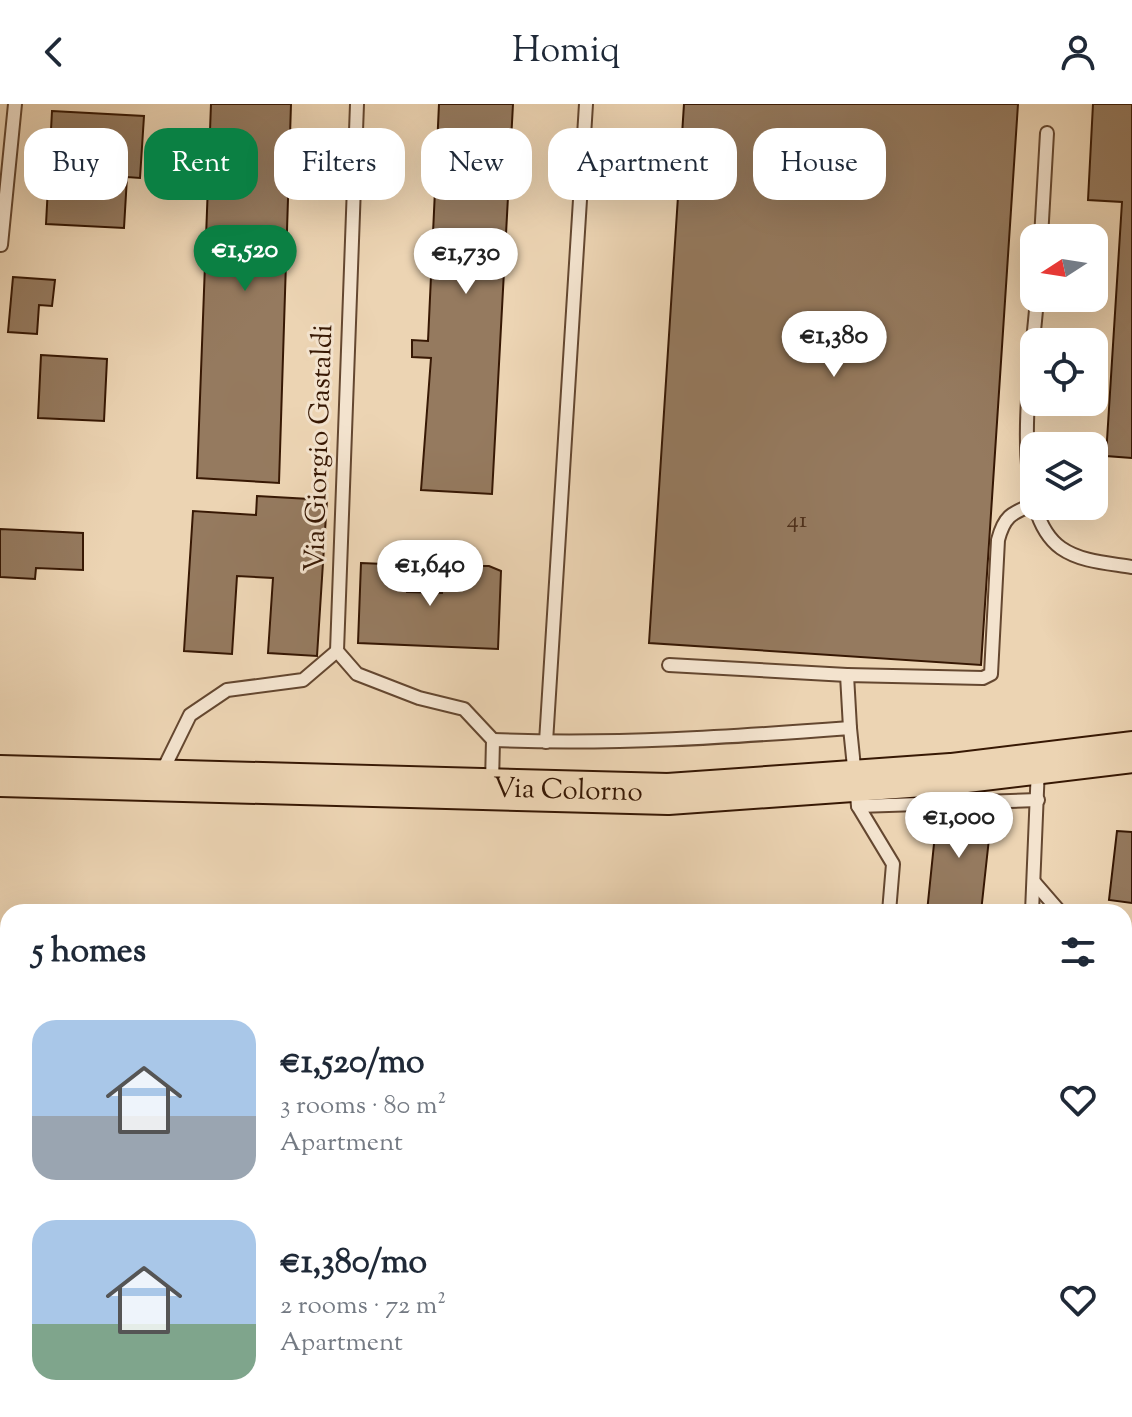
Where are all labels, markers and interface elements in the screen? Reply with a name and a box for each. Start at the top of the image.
text: Homiq [512,26,620,78]
icon: back [32,30,76,74]
icon: person [1056,30,1100,74]
chip: Buy [24,128,128,200]
chip: Rent [144,128,258,200]
chip: Filters [274,128,405,200]
chip: New [421,128,532,200]
chip: Apartment [548,128,737,200]
chip: House [753,128,886,200]
north arrow [1020,224,1108,312]
map controls [1020,224,1108,520]
pin: €1,520 [180,225,310,293]
pin: €1,730 [401,228,531,296]
text: €1,520 [212,232,278,269]
text: €1,730 [432,235,500,272]
pin: €1,380 [769,311,899,379]
text: €1,380 [800,318,868,355]
street label: Via Giorgio Gastaldi [296,324,344,572]
button: locate [1020,328,1108,416]
button: layers [1020,432,1108,520]
house number: 41 [787,504,807,538]
pin: €1,640 [365,540,495,608]
text: €1,640 [395,547,465,584]
street label: Via Colorno [492,769,643,813]
pin: €1,000 [894,792,1024,860]
text: €1,000 [923,799,995,836]
text: 5 homes [32,928,146,977]
icon: filters [1056,930,1100,974]
text: €1,520/mo [280,1039,425,1088]
icon: home [96,1052,192,1148]
icon: heart [1056,1078,1100,1122]
text: 3 rooms · 80 m² [280,1088,446,1125]
text: Apartment [280,1125,403,1162]
text: €1,380/mo [280,1239,427,1288]
icon: home [96,1252,192,1348]
icon: heart [1056,1278,1100,1322]
text: 2 rooms · 72 m² [280,1288,446,1325]
text: Apartment [280,1325,403,1362]

